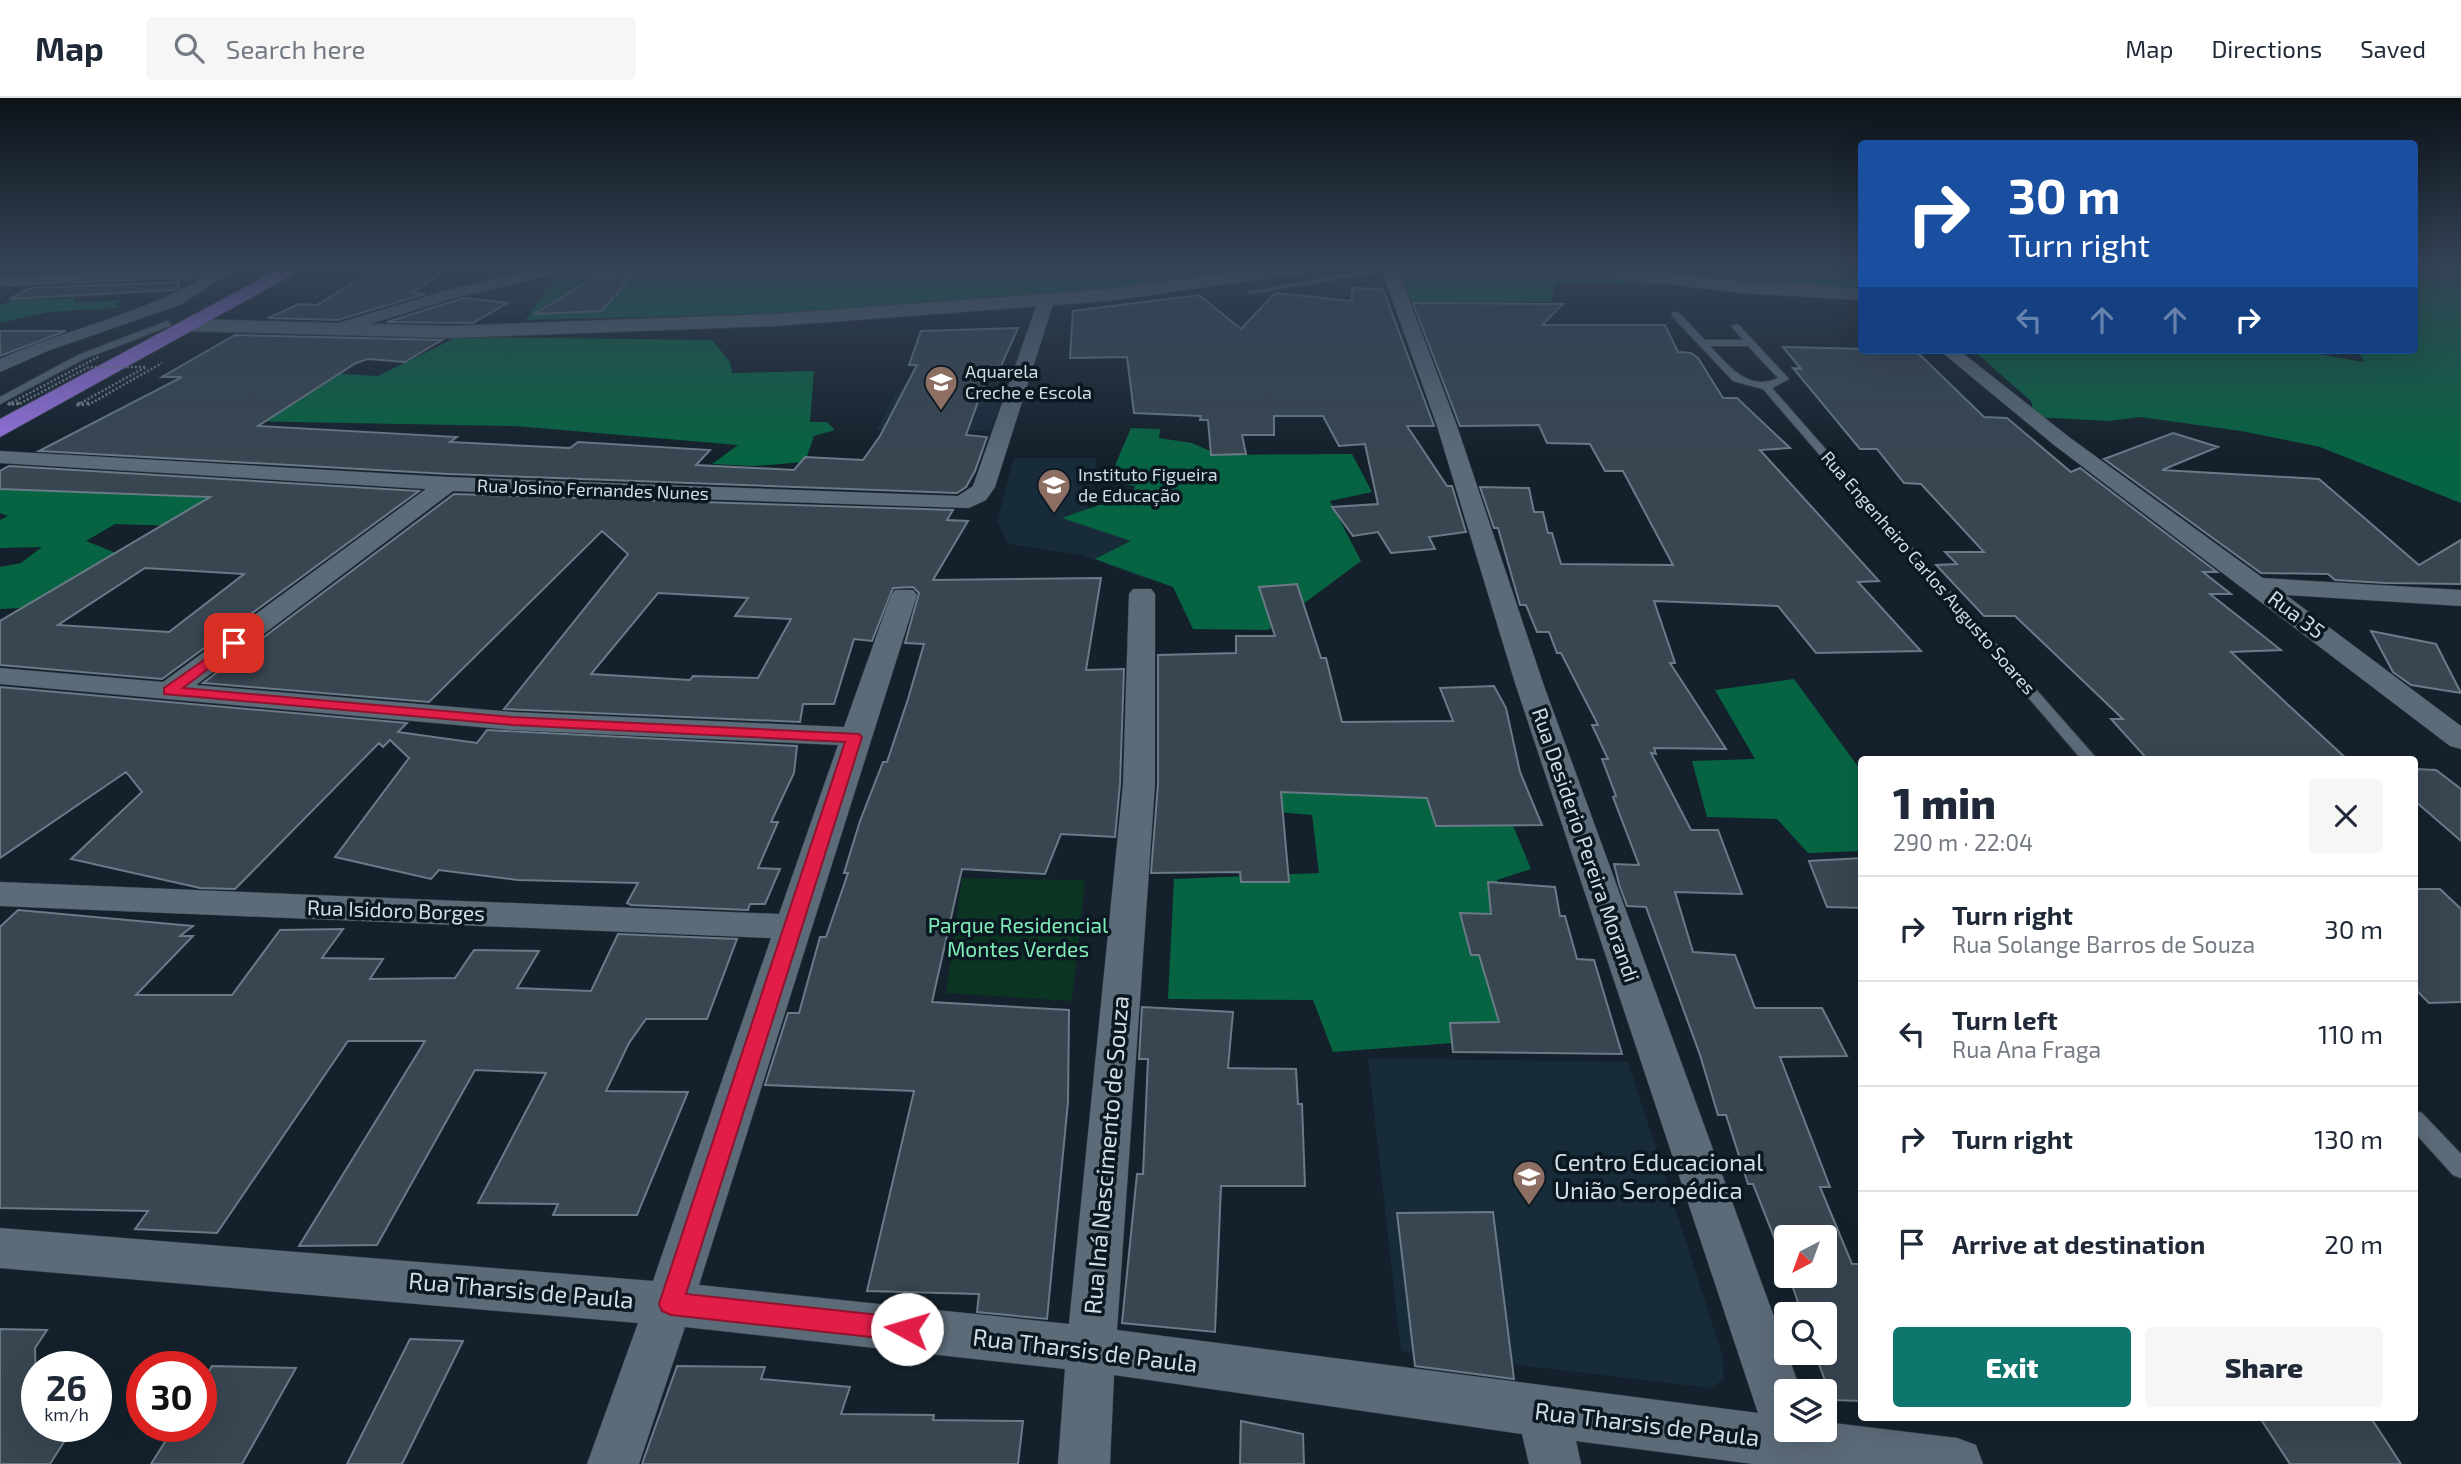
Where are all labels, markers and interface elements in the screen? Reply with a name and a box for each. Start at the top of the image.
search box [146,17,636,80]
text: Map [35,28,104,68]
icon: search [170,29,208,67]
text: Search here [226,33,365,64]
text: Map [2125,34,2173,63]
text: Directions [2211,34,2322,63]
text: Saved [2360,34,2426,63]
text: 30 m [2008,165,2120,224]
icon: right [1893,168,1984,259]
text: Turn right [2008,225,2150,263]
icon: left [2010,301,2048,339]
icon: ahead [2083,301,2121,339]
icon: ahead [2156,301,2194,339]
icon: right [2229,301,2267,339]
place label: Aquarela Creche e Escola [965,360,1092,403]
school or university icon: Aquarela Creche e Escola [922,363,960,412]
street label: Rua Engenheiro Carlos Augusto Soares [1817,446,2041,699]
place label: Instituto Figueira de Educação [1078,463,1218,507]
school or university icon: Instituto Figueira de Educação [1035,466,1073,515]
street label: Rua Josino Fernandes Nunes [477,474,709,504]
street label: Rua 35 [2264,585,2330,643]
pin [204,613,264,673]
icon: arrive [215,624,253,662]
street label: Rua Desiderio Pereira Morandi [1528,704,1645,985]
text: 1 min [1893,777,1996,827]
button: close [2309,779,2383,853]
text: 290 m · 22:04 [1893,828,2033,856]
street label: Rua Isidoro Borges [307,894,485,925]
text: Turn right [1952,899,2073,930]
icon: right [1893,910,1931,948]
park label: Parque Residencial Montes Verdes [928,912,1109,961]
text: 30 m [2324,913,2383,944]
text: Rua Solange Barros de Souza [1952,930,2255,958]
street label: Rua Iná Nascimento de Souza [1077,994,1134,1316]
text: Turn left [1952,1004,2058,1035]
icon: left [1893,1015,1931,1053]
text: 110 m [2318,1018,2383,1049]
text: Rua Ana Fraga [1952,1035,2101,1063]
icon: right [1893,1120,1931,1158]
text: Turn right [1952,1123,2073,1154]
text: 130 m [2314,1123,2383,1154]
place label: Centro Educacional União Seropédica [1554,1147,1763,1204]
school or university icon: Centro Educacional União Seropédica [1510,1158,1548,1207]
north arrow [1774,1225,1838,1288]
map controls [1774,1225,1837,1442]
icon: arrive [1893,1225,1931,1263]
text: Arrive at destination [1952,1228,2205,1259]
text: 20 m [2324,1228,2383,1259]
street label: Rua Tharsis de Paula [407,1265,635,1314]
position arrow [870,1292,944,1366]
button: search [1774,1302,1837,1365]
street label: Rua Tharsis de Paula [971,1321,1199,1378]
button: Exit [1893,1327,2131,1407]
button: Share [2145,1327,2383,1407]
speed limit sign: 30 [126,1351,217,1442]
text: 26 [46,1366,87,1408]
button: layers [1774,1379,1837,1442]
street label: Rua Tharsis de Paula [1533,1395,1761,1452]
text: km/h [44,1403,89,1425]

